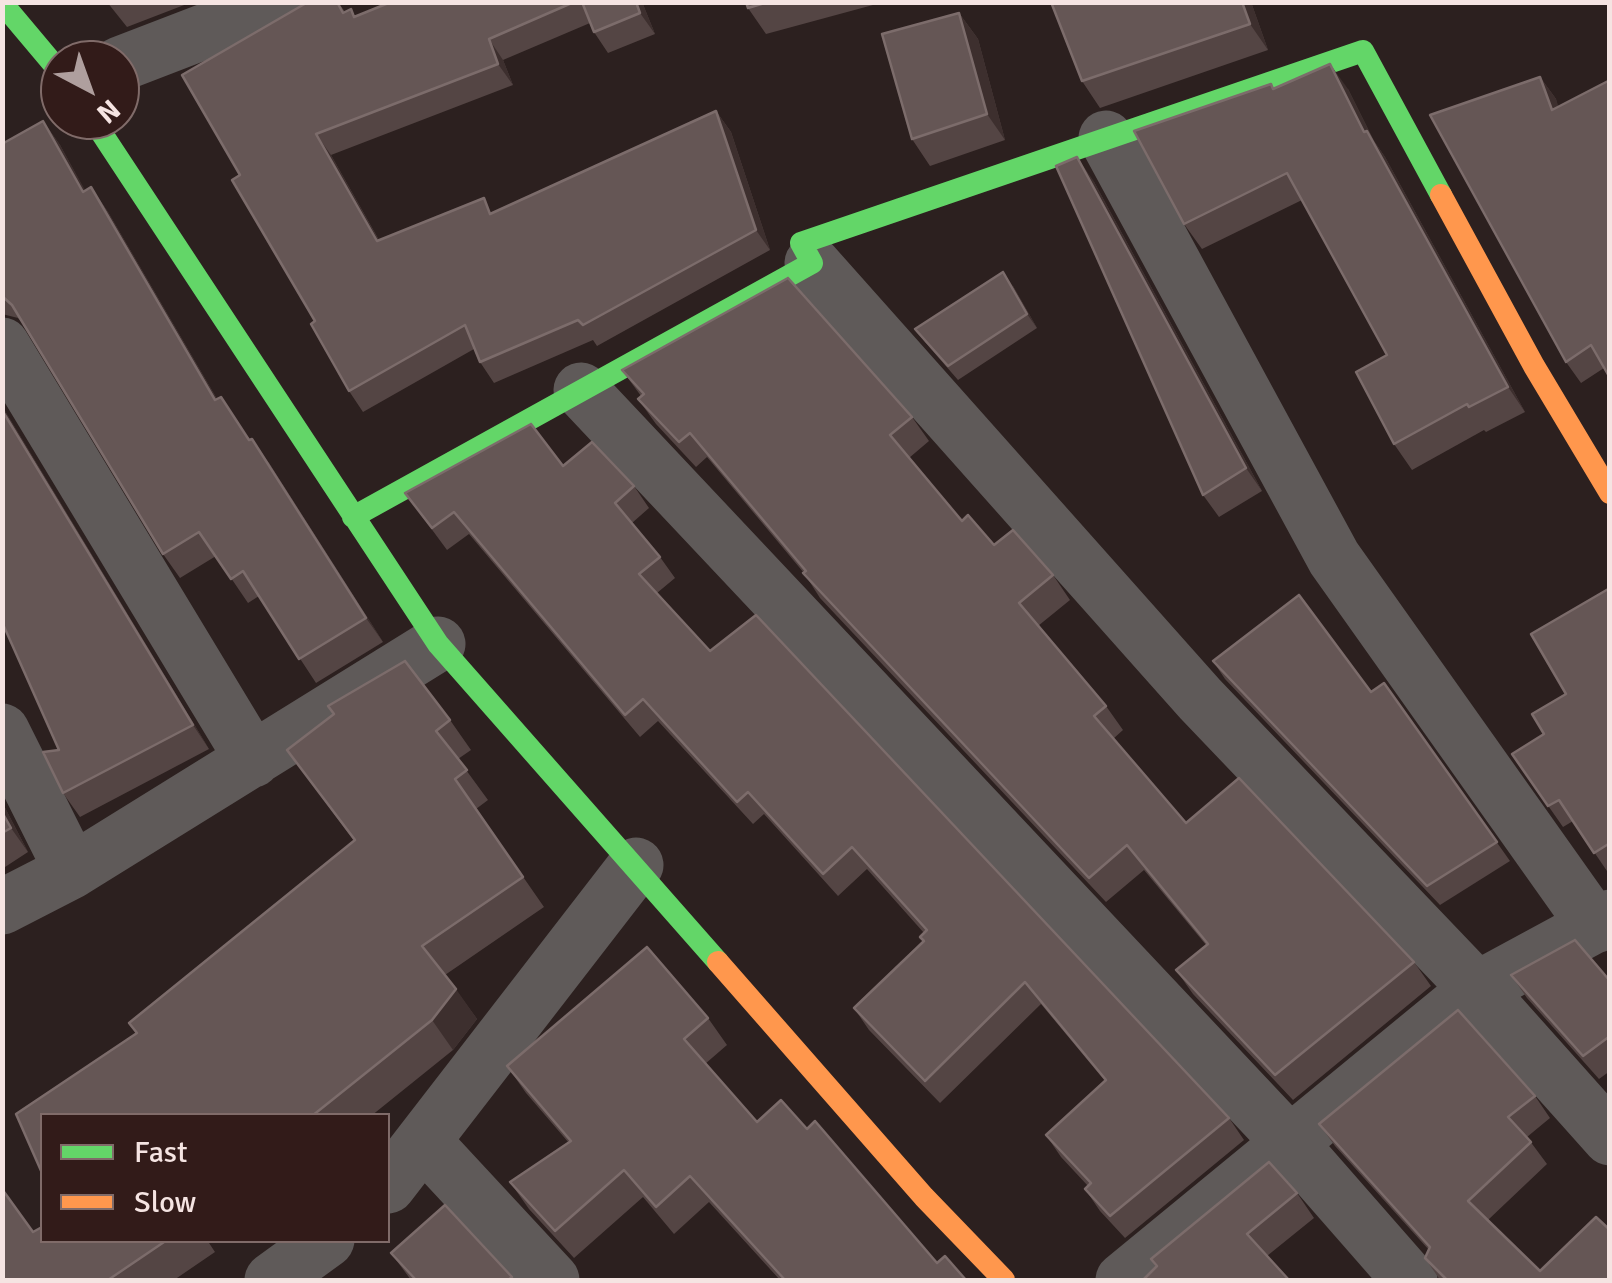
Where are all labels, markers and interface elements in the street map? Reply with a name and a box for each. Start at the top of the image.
north arrow [40,40,140,140]
text: N [90,92,127,130]
legend [40,1113,390,1243]
text: Fast [134,1134,187,1171]
text: Slow [134,1184,196,1221]

